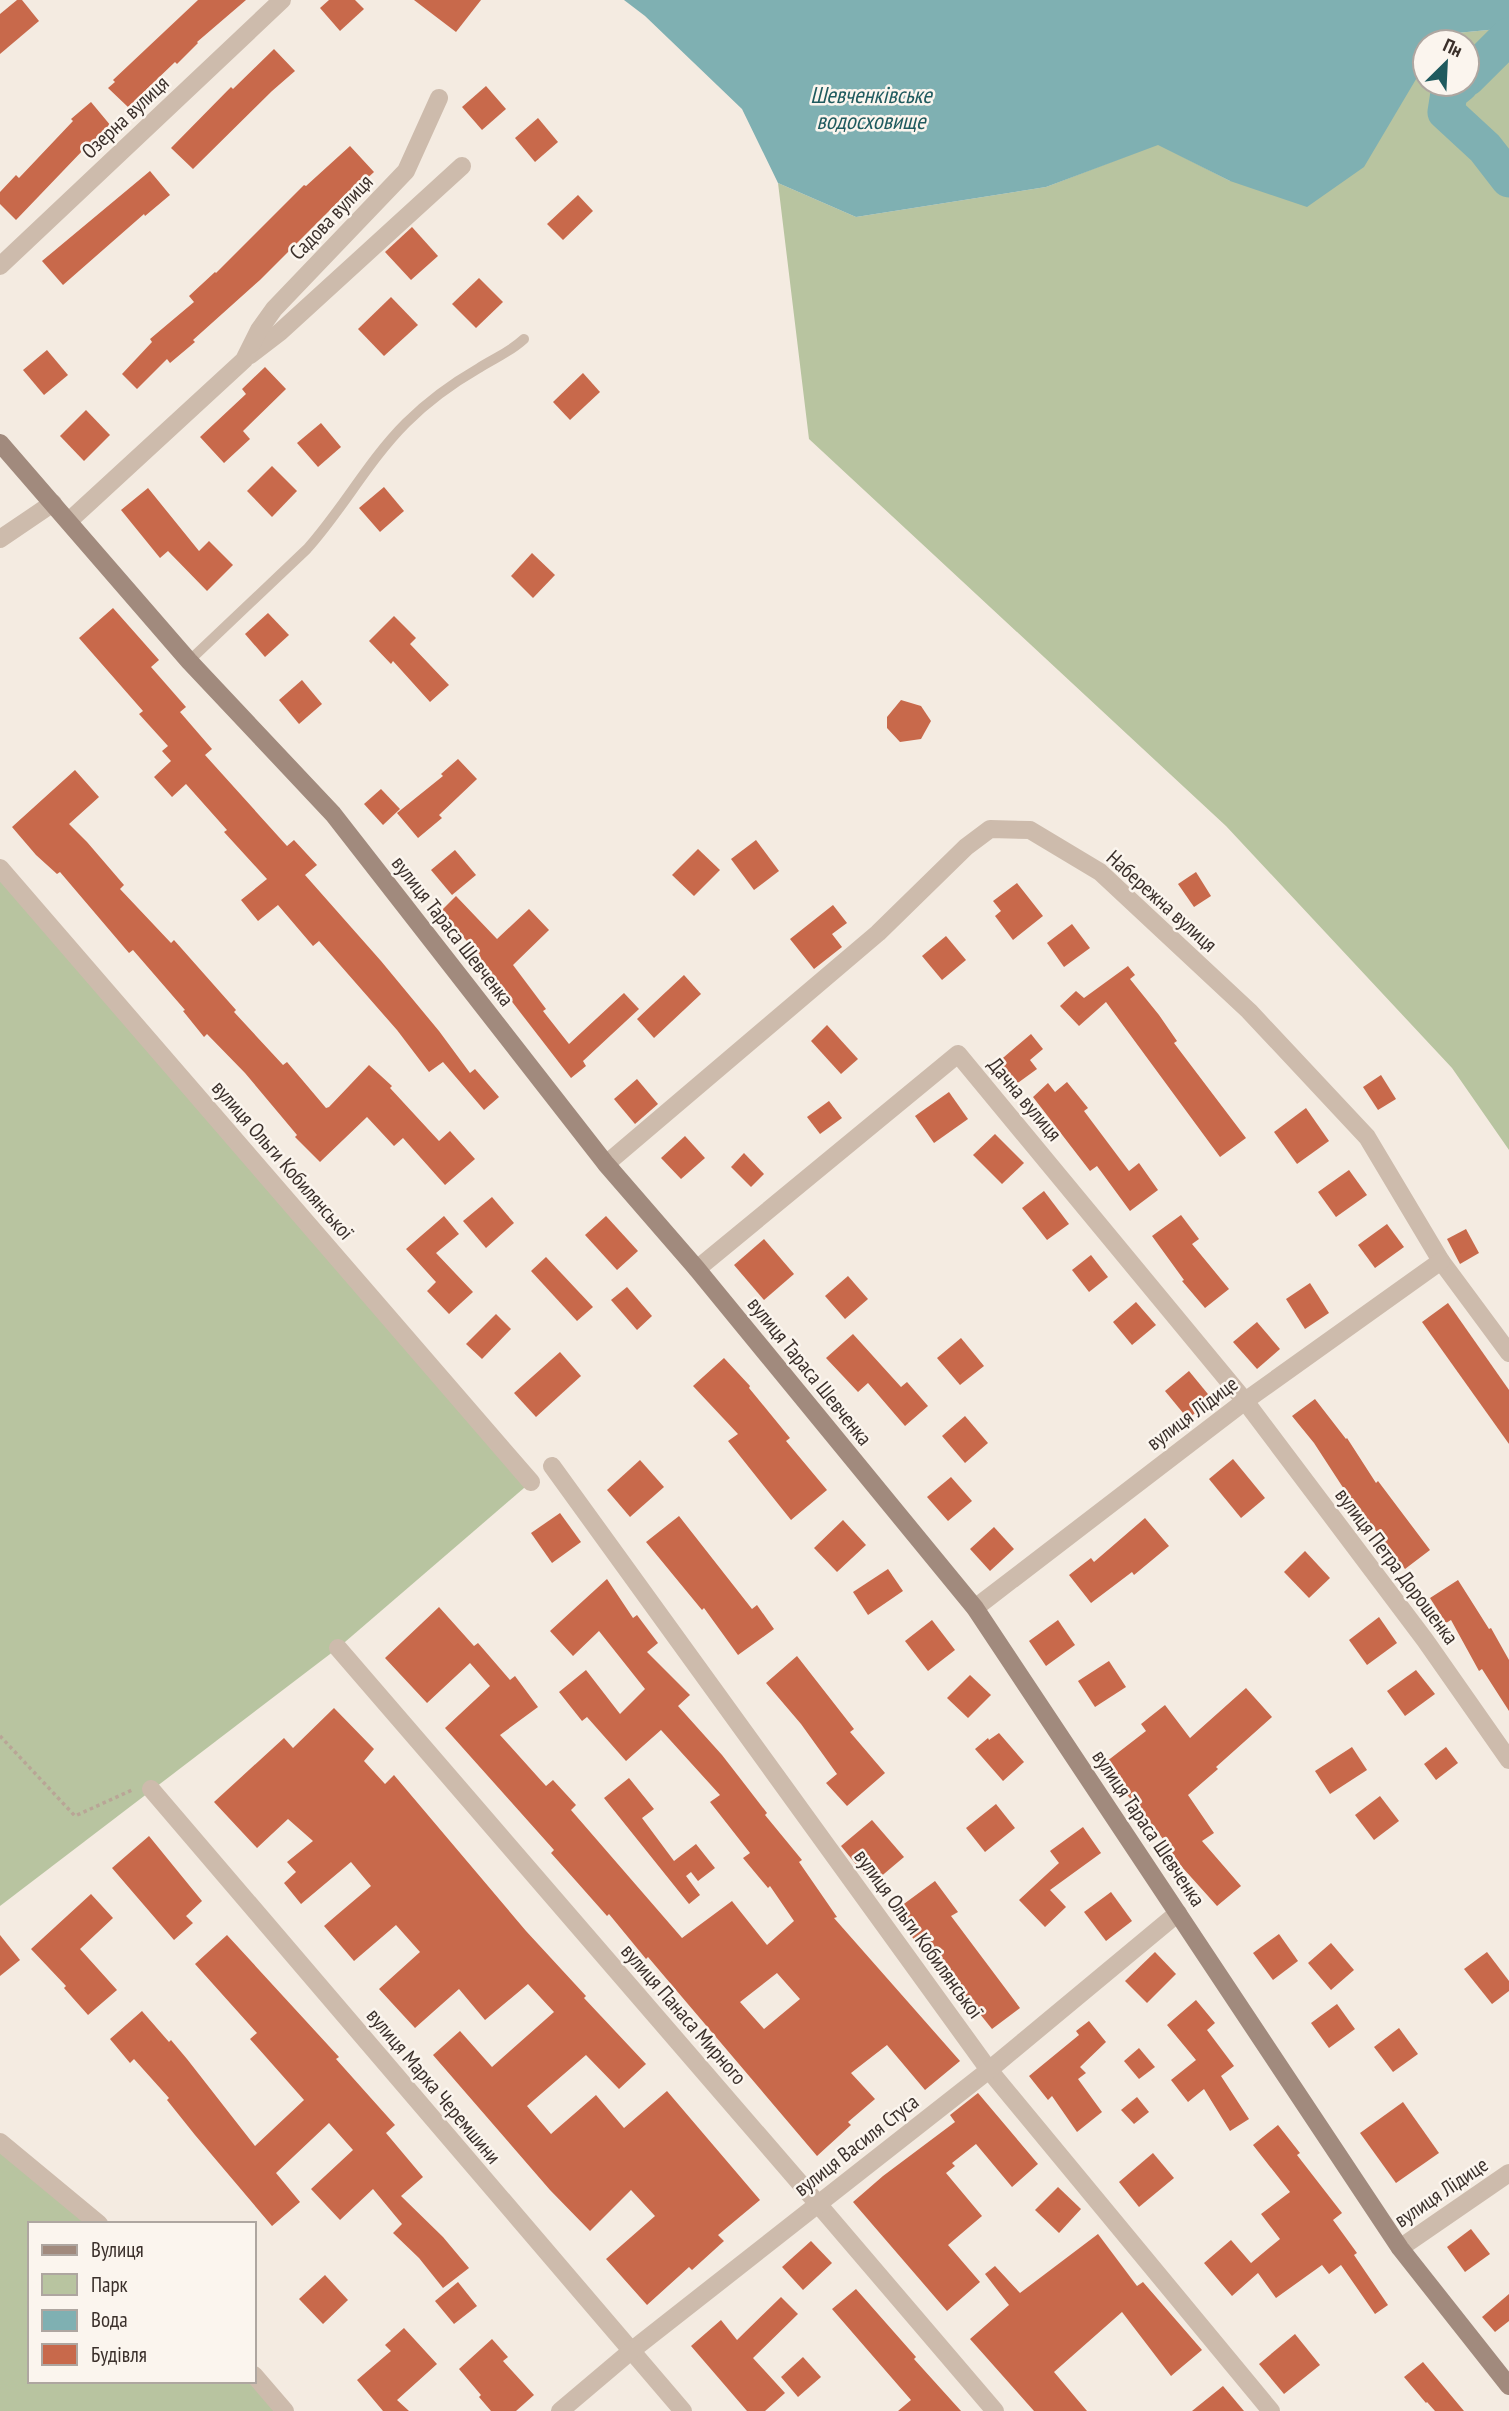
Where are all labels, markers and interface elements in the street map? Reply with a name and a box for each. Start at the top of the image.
north arrow [1411,28,1481,98]
text: Пн [1440,33,1466,62]
street label: Озерна вулиця [76,70,174,164]
water label: Шевченківське водосховище [810,80,933,135]
street label: Садова вулиця [283,168,379,266]
street label: Набережна вулиця [1101,844,1223,958]
street label: вулиця Тараса Шевченка [386,850,520,1012]
street label: Дачна вулиця [982,1052,1068,1146]
street label: вулиця Ольги Кобилянської [206,1075,360,1246]
street label: вулиця Тараса Шевченка [742,1291,878,1451]
street label: вулиця Лідице [1141,1370,1243,1456]
street label: вулиця Петра Дорошенка [1329,1482,1465,1650]
street label: вулиця Тараса Шевченка [1087,1744,1211,1912]
street label: вулиця Ольги Кобилянської [848,1844,990,2024]
street label: вулиця Панаса Мирного [615,1938,753,2090]
street label: вулиця Марка Черемшини [361,2003,507,2169]
street label: вулиця Василя Стуса [788,2088,924,2202]
street label: вулиця Лідице [1389,2151,1493,2233]
legend [28,2222,256,2383]
text: Вулиця [91,2236,144,2263]
text: Парк [91,2271,128,2298]
text: Вода [91,2306,128,2333]
text: Будівля [91,2341,147,2368]

